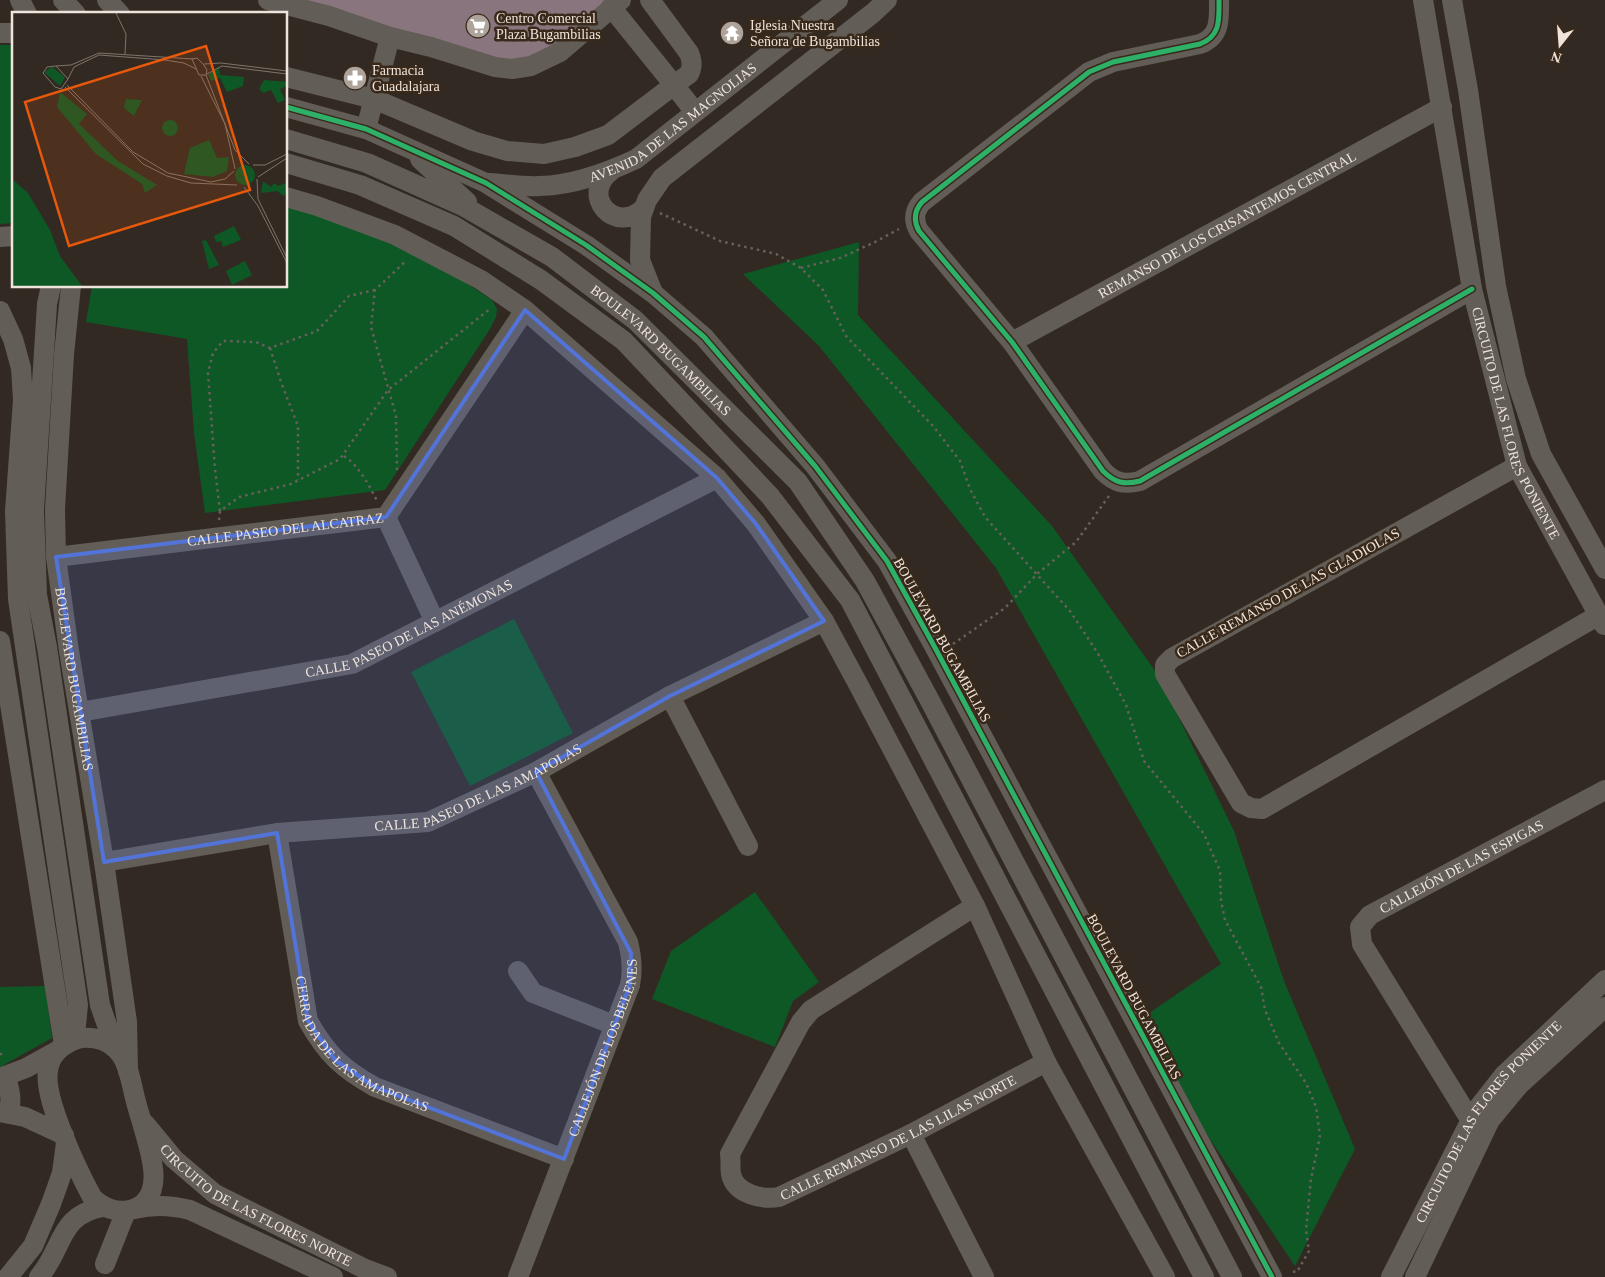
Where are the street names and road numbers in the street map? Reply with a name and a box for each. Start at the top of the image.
street label: AVENIDA DE LAS MAGNOLIAS [587,60,759,185]
street label: REMANSO DE LOS CRISANTEMOS CENTRAL [1096,148,1358,301]
street label: BOULEVARD BUGAMBILIAS [588,282,734,419]
street label: CIRCUITO DE LAS FLORES PONIENTE [1469,306,1563,542]
street label: CALLE PASEO DEL ALCATRAZ [186,510,384,549]
street label: CALLE REMANSO DE LAS GLADIOLAS [1174,525,1402,661]
street label: BOULEVARD BUGAMBILIAS [891,555,993,725]
street label: CALLE PASEO DE LAS ANÉMONAS [304,576,515,680]
street label: BOULEVARD BUGAMBILIAS [53,586,96,772]
street label: CALLE PASEO DE LAS AMAPOLAS [374,740,584,833]
street label: CALLEJÓN DE LAS ESPIGAS [1377,817,1546,916]
street label: BOULEVARD BUGAMBILIAS [1084,912,1184,1082]
street label: CALLEJÓN DE LOS BELENES [565,958,639,1139]
street label: CERRADA DE LAS AMAPOLAS [293,975,431,1114]
street label: CIRCUITO DE LAS FLORES PONIENTE [1412,1018,1564,1225]
street label: CALLE REMANSO DE LAS LILAS NORTE [778,1072,1018,1203]
street label: CIRCUITO DE LAS FLORES NORTE [157,1141,355,1269]

